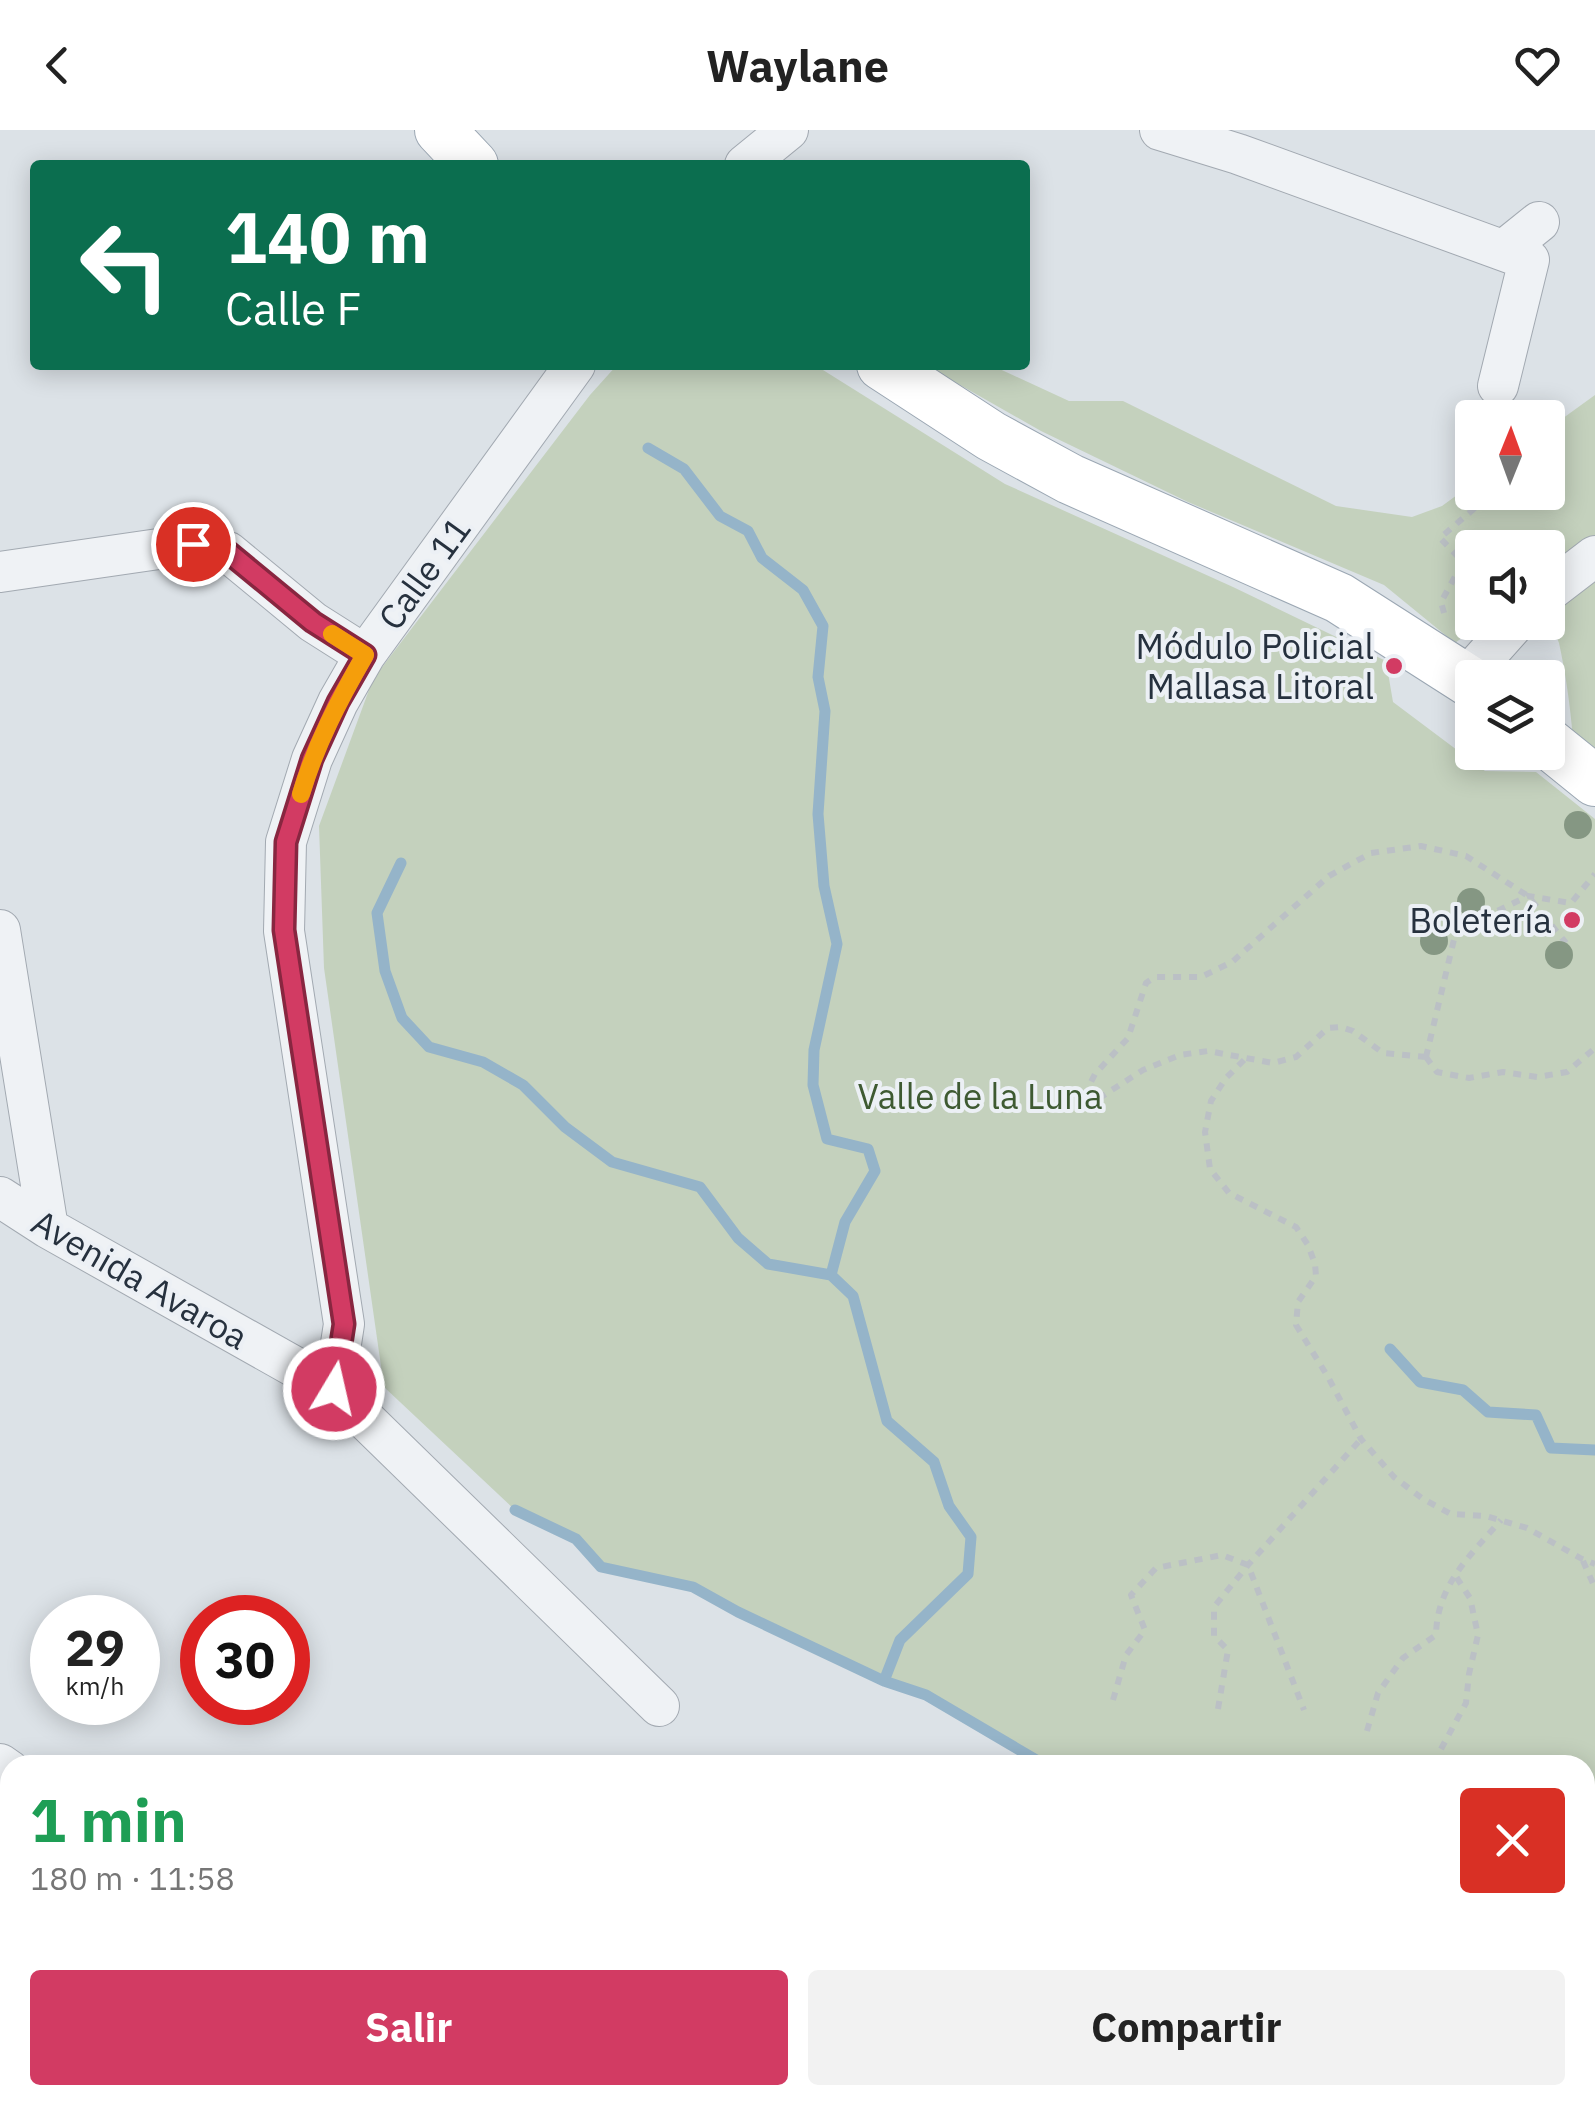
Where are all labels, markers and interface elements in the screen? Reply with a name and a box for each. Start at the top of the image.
text: Waylane [706,36,889,94]
icon: back [30,38,85,93]
icon: heart [1510,38,1565,93]
text: 140 m [225,191,430,282]
icon: left [60,200,190,330]
text: Calle F [225,279,362,337]
north arrow [1455,400,1565,510]
map controls [1455,400,1565,770]
pin [151,502,236,587]
street label: Calle 11 [368,507,480,639]
icon: arrive [166,517,221,572]
button: sound [1455,530,1565,640]
place label: Módulo Policial Mallasa Litoral [1135,623,1374,709]
marker: Módulo Policial Mallasa Litoral [1383,655,1405,677]
button: layers [1455,660,1565,770]
place label: Boletería [1409,897,1552,943]
marker: Boletería [1561,909,1583,931]
park label: Valle de la Luna [857,1073,1103,1119]
street label: Avenida Avaroa [24,1199,256,1359]
position arrow [282,1337,386,1441]
speed limit sign: 30 [180,1595,310,1725]
text: 29 [65,1615,125,1680]
text: km/h [66,1669,124,1702]
text: 1 min [30,1780,187,1859]
button: close [1460,1788,1565,1893]
text: 180 m · 11:58 [30,1857,235,1899]
button: Salir [30,1970,788,2085]
button: Compartir [808,1970,1565,2085]

